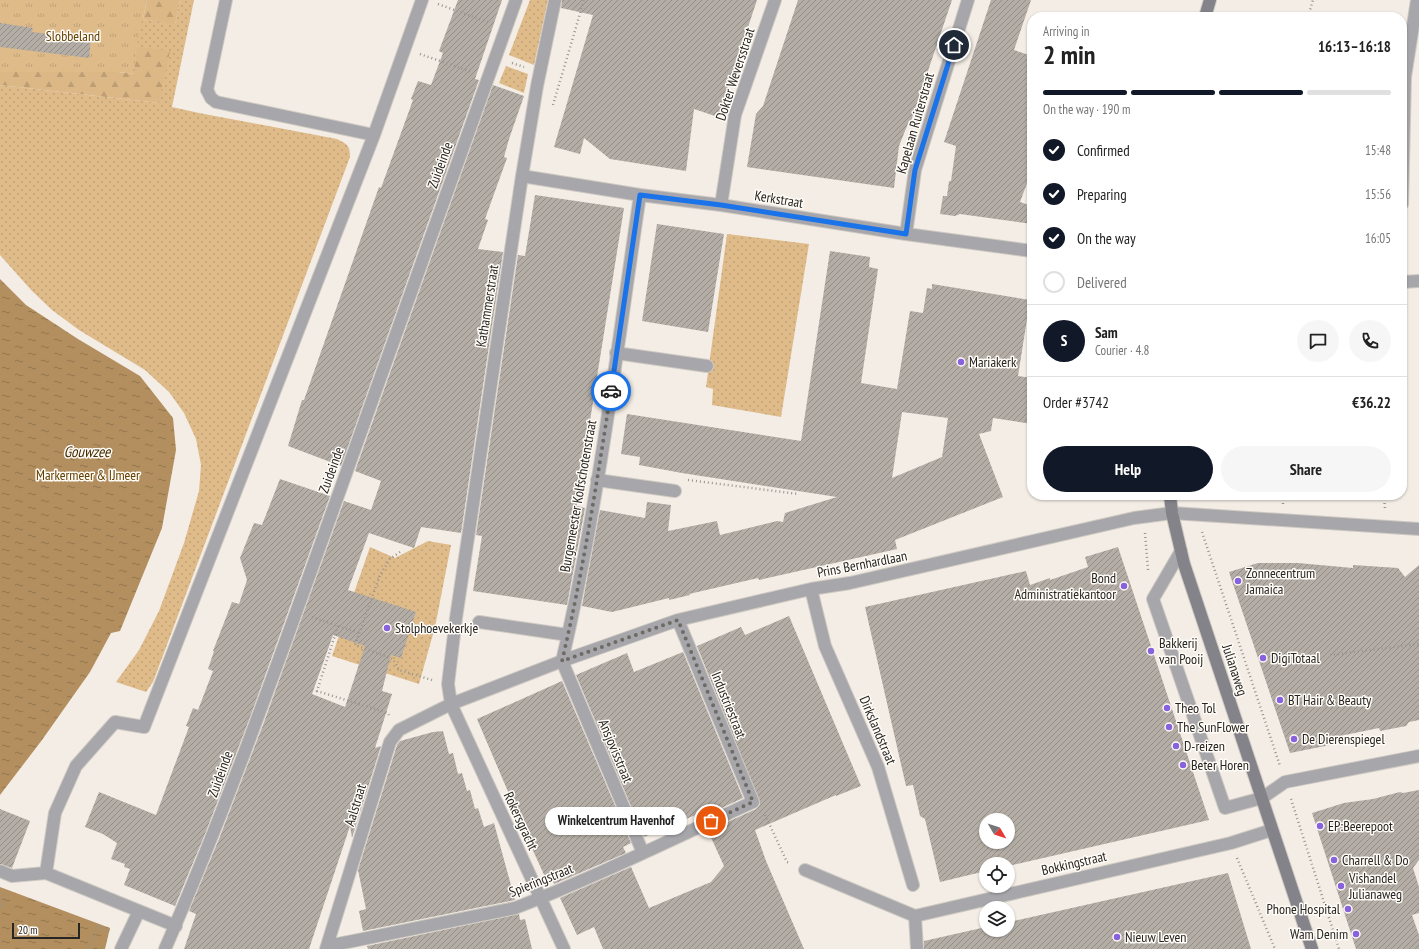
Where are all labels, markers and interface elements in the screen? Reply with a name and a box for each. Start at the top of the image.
text: Arriving in [1043,23,1090,40]
street label: Dokter Weversstraat [712,25,759,123]
park label: Slobbeland [46,27,100,45]
pin [937,28,971,62]
icon: home [943,34,965,56]
text: 16:13–16:18 [1318,37,1391,56]
text: 2 min [1043,38,1096,71]
street label: Kapelaan Ruiterstraat [892,70,938,176]
text: On the way · 190 m [1043,101,1130,118]
street label: Zuideinde [423,139,457,191]
icon: check [1043,139,1065,161]
text: Confirmed [1077,141,1130,160]
text: 15:48 [1365,142,1391,159]
icon: check [1043,183,1065,205]
text: Preparing [1077,185,1127,204]
street label: Kerkstraat [753,186,805,212]
text: 15:56 [1365,186,1391,203]
icon: check [1043,227,1065,249]
text: On the way [1077,229,1136,248]
text: 16:05 [1365,230,1391,247]
street label: Kathammerstraat [472,263,502,348]
text: Delivered [1077,273,1127,292]
button: chat [1297,320,1339,362]
button: phone [1349,320,1391,362]
text: Sam [1095,323,1118,342]
text: S [1061,331,1067,350]
text: Courier · 4.8 [1095,342,1149,359]
place label: Mariakerk [969,353,1017,371]
marker: Mariakerk [956,357,966,367]
courier [591,371,631,411]
icon: car [600,380,622,402]
text: Order #3742 [1043,393,1109,412]
text: €36.22 [1352,393,1391,412]
street label: Burgemeester Kolfschotenstraat [556,418,600,574]
water label: Gouwzee [64,442,111,461]
street label: Zuideinde [314,444,348,496]
button: Help [1043,446,1213,492]
button: Share [1221,446,1391,492]
park label: Markermeer & IJmeer [36,466,140,484]
street label: Prins Bernhardlaan [815,546,909,582]
place label: Zonnecentrum Jamaica [1245,564,1315,598]
place label: Bond Administratiekantoor [1014,569,1116,603]
marker: Zonnecentrum Jamaica [1233,576,1243,586]
marker: Bond Administratiekantoor [1119,581,1129,591]
place label: Stolphoevekerkje [395,619,478,637]
marker: Stolphoevekerkje [382,623,392,633]
place label: Bakkerij van Pooij [1159,634,1203,668]
street label: Julianaweg [1218,641,1252,698]
marker: Bakkerij van Pooij [1146,646,1156,656]
place label: DigiTotaal [1271,649,1320,667]
marker: DigiTotaal [1258,653,1268,663]
street label: Industriestraat [707,669,751,741]
place label: BT Hair & Beauty [1288,691,1372,709]
street label: Dirkslandstraat [855,693,901,767]
marker: BT Hair & Beauty [1275,695,1285,705]
place label: Theo Tol [1175,699,1217,717]
marker: Theo Tol [1162,703,1172,713]
street label: Ansjovisstraat [595,717,637,786]
place label: The SunFlower [1177,718,1249,736]
marker: The SunFlower [1164,722,1174,732]
place label: De Dierenspiegel [1302,730,1385,748]
marker: De Dierenspiegel [1289,734,1299,744]
place label: D-reizen [1184,737,1225,755]
marker: D-reizen [1171,741,1181,751]
street label: Zuideinde [203,748,237,800]
place label: Beter Horen [1191,756,1249,774]
marker: Beter Horen [1178,760,1188,770]
street label: Aalstraat [340,782,370,828]
street label: Rokersgracht [500,789,542,853]
pin [694,804,728,838]
callout: Winkelcentrum Havenhof [545,807,687,835]
icon: bag [700,810,722,832]
text: Winkelcentrum Havenhof [558,812,674,829]
north arrow [979,813,1015,849]
map controls [979,813,1015,937]
place label: EP:Beerepoot [1328,817,1393,835]
marker: EP:Beerepoot [1315,821,1325,831]
street label: Bokkingstraat [1040,847,1108,879]
place label: Charrell & Do [1342,851,1409,869]
marker: Charrell & Do [1329,855,1339,865]
button: locate [979,857,1015,893]
street label: Spieringstraat [506,859,576,901]
place label: Vishandel Julianaweg [1348,869,1402,903]
marker: Vishandel Julianaweg [1336,881,1346,891]
place label: Phone Hospital [1266,900,1341,918]
button: layers [979,901,1015,937]
marker: Phone Hospital [1343,904,1353,914]
scale bar [12,921,80,940]
text: 20 m [18,923,37,937]
place label: Wam Denim [1290,925,1348,943]
place label: Nieuw Leven [1125,928,1187,946]
marker: Wam Denim [1351,929,1361,939]
marker: Nieuw Leven [1112,932,1122,942]

